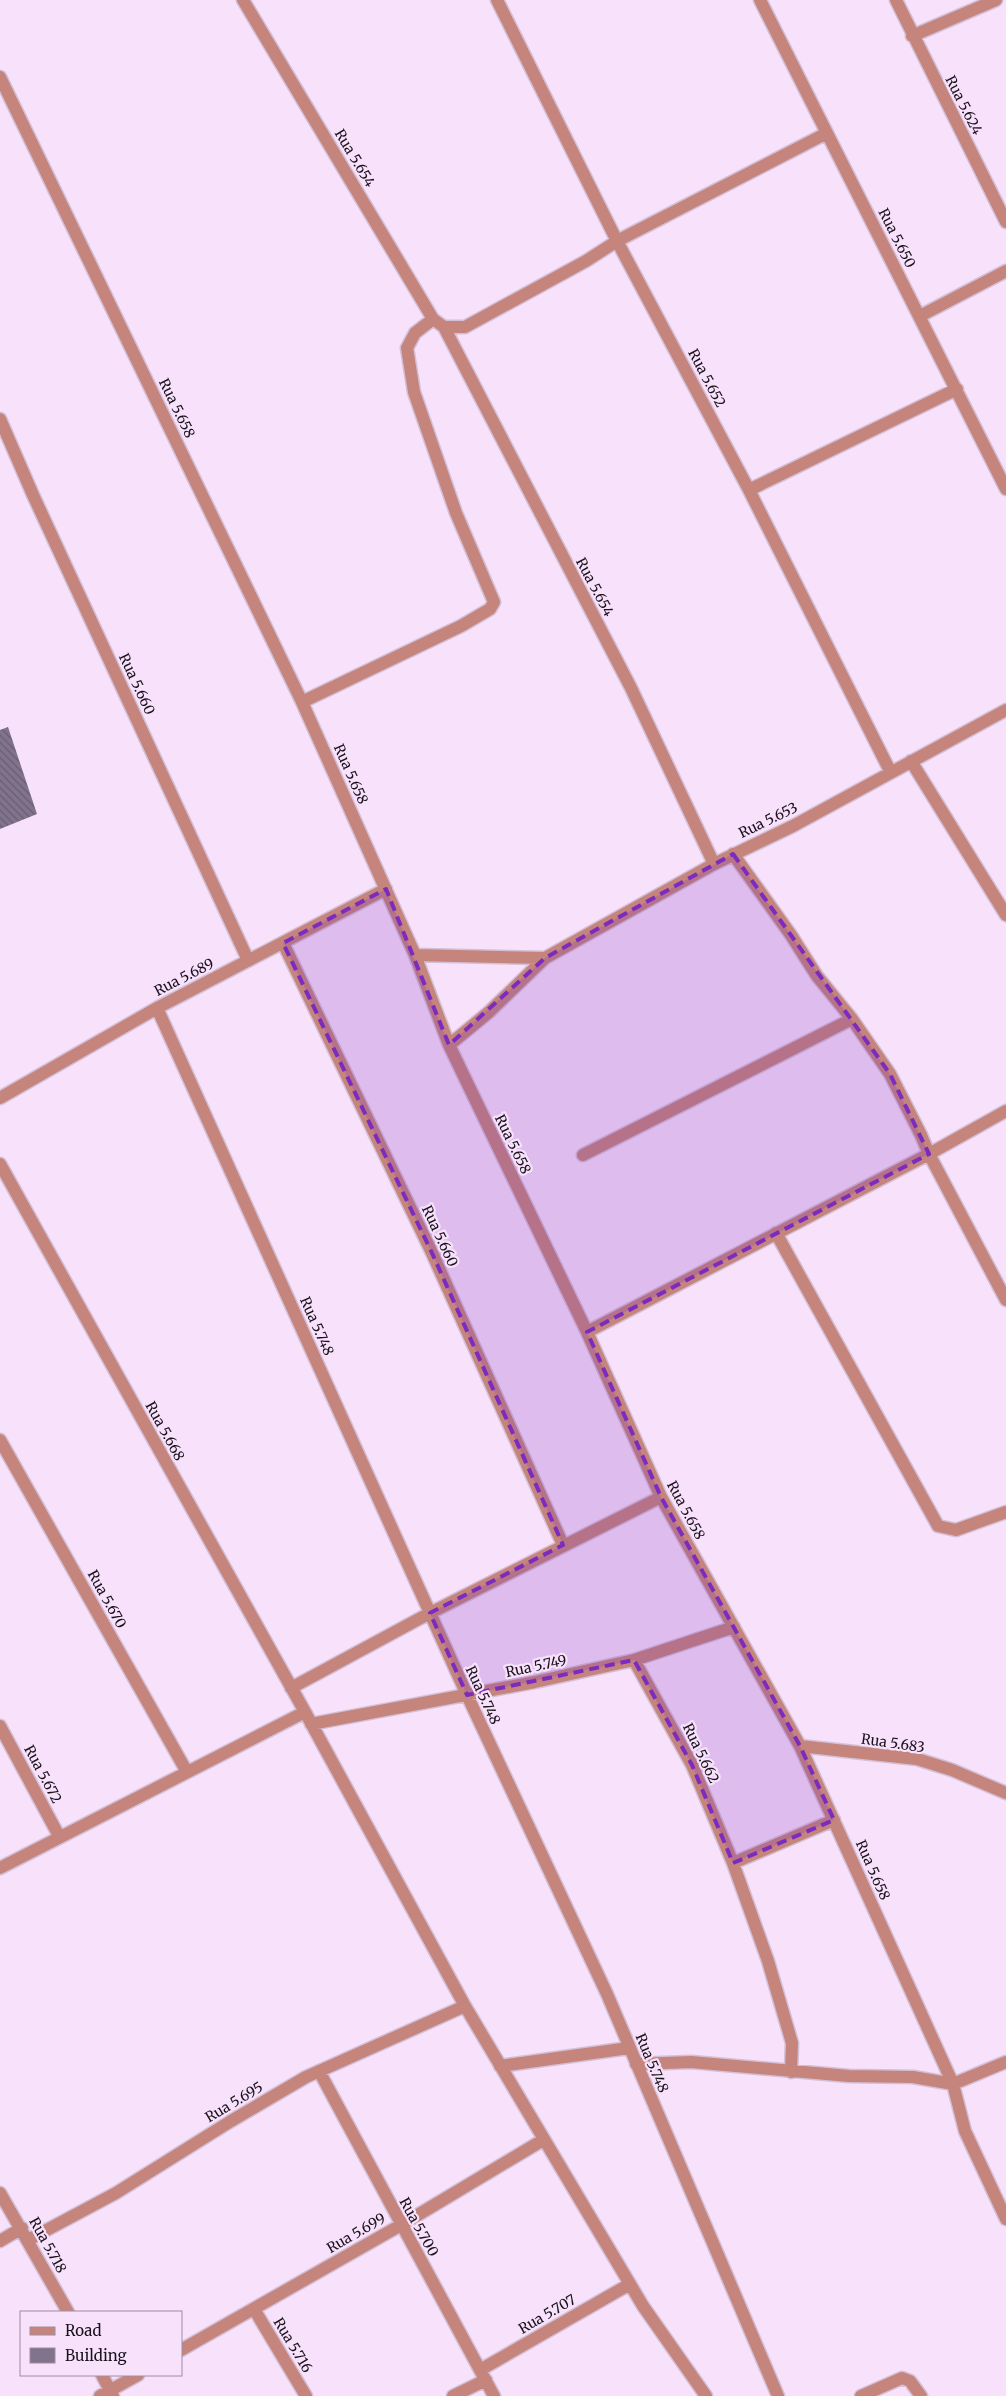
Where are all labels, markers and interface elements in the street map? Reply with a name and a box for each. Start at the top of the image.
street label: Rua 5.624 [941,72,987,138]
street label: Rua 5.654 [331,126,379,190]
street label: Rua 5.650 [874,205,920,271]
street label: Rua 5.652 [684,346,730,410]
street label: Rua 5.658 [155,375,199,441]
street label: Rua 5.654 [572,554,618,620]
street label: Rua 5.660 [115,650,159,718]
street label: Rua 5.658 [330,741,372,807]
street label: Rua 5.653 [736,798,800,842]
street label: Rua 5.689 [151,954,217,1000]
street label: Rua 5.658 [491,1111,535,1177]
street label: Rua 5.660 [418,1202,462,1270]
street label: Rua 5.748 [296,1294,338,1358]
street label: Rua 5.668 [141,1398,189,1464]
street label: Rua 5.658 [663,1478,709,1542]
street label: Rua 5.670 [84,1567,130,1631]
street label: Rua 5.749 [504,1651,568,1681]
street label: Rua 5.748 [462,1663,504,1727]
street label: Rua 5.662 [679,1720,723,1786]
street label: Rua 5.683 [860,1730,926,1756]
street label: Rua 5.672 [20,1742,66,1806]
street label: Rua 5.658 [852,1837,894,1903]
street label: Rua 5.748 [631,2031,673,2095]
street label: Rua 5.695 [202,2078,266,2126]
street label: Rua 5.700 [395,2194,443,2260]
street label: Rua 5.699 [323,2209,389,2257]
street label: Rua 5.718 [25,2214,71,2276]
street label: Rua 5.707 [515,2290,579,2338]
legend [20,2311,182,2376]
street label: Rua 5.716 [270,2314,316,2376]
text: Road [65,2321,101,2340]
text: Building [65,2346,127,2365]

